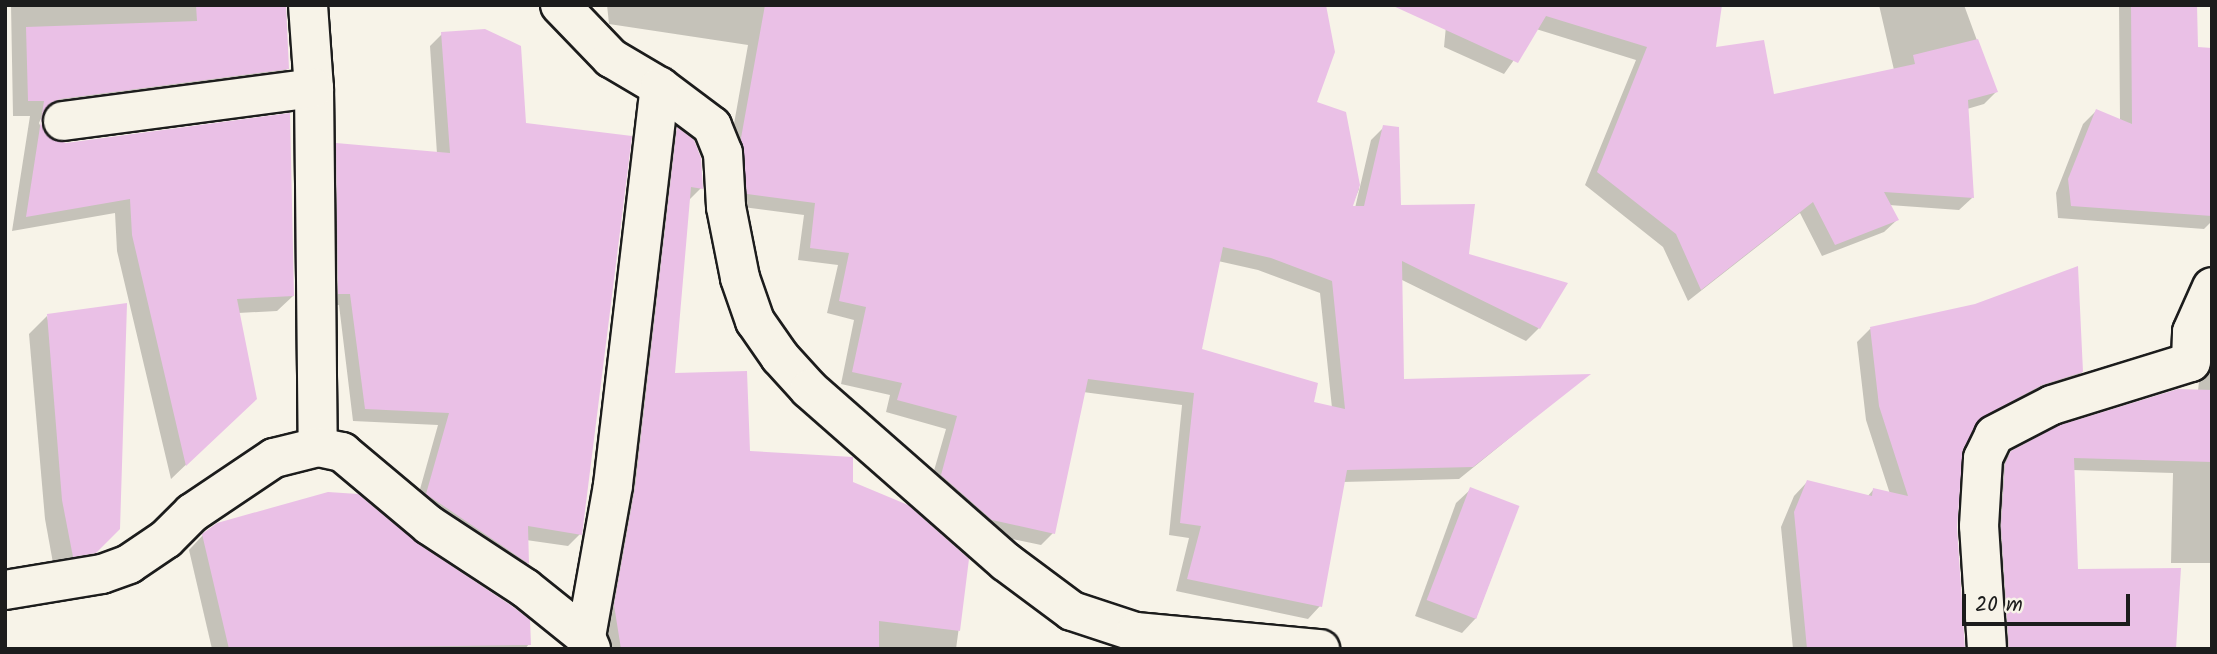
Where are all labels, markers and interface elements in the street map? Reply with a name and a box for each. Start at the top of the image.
scale bar [1965,580,2133,624]
text: 20 m [1975,589,2023,622]

